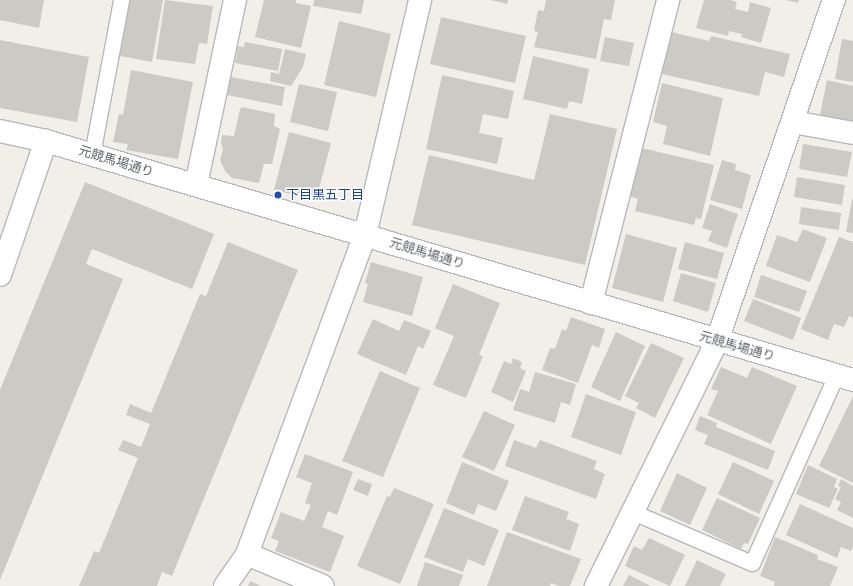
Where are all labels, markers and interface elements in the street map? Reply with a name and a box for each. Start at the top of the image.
street label: 元競馬場通り [76,143,156,181]
place label: 下目黒五丁目 [286,187,364,203]
marker: 下目黒五丁目 [273,190,283,200]
street label: 元競馬場通り [387,235,467,273]
street label: 元競馬場通り [697,329,777,365]

